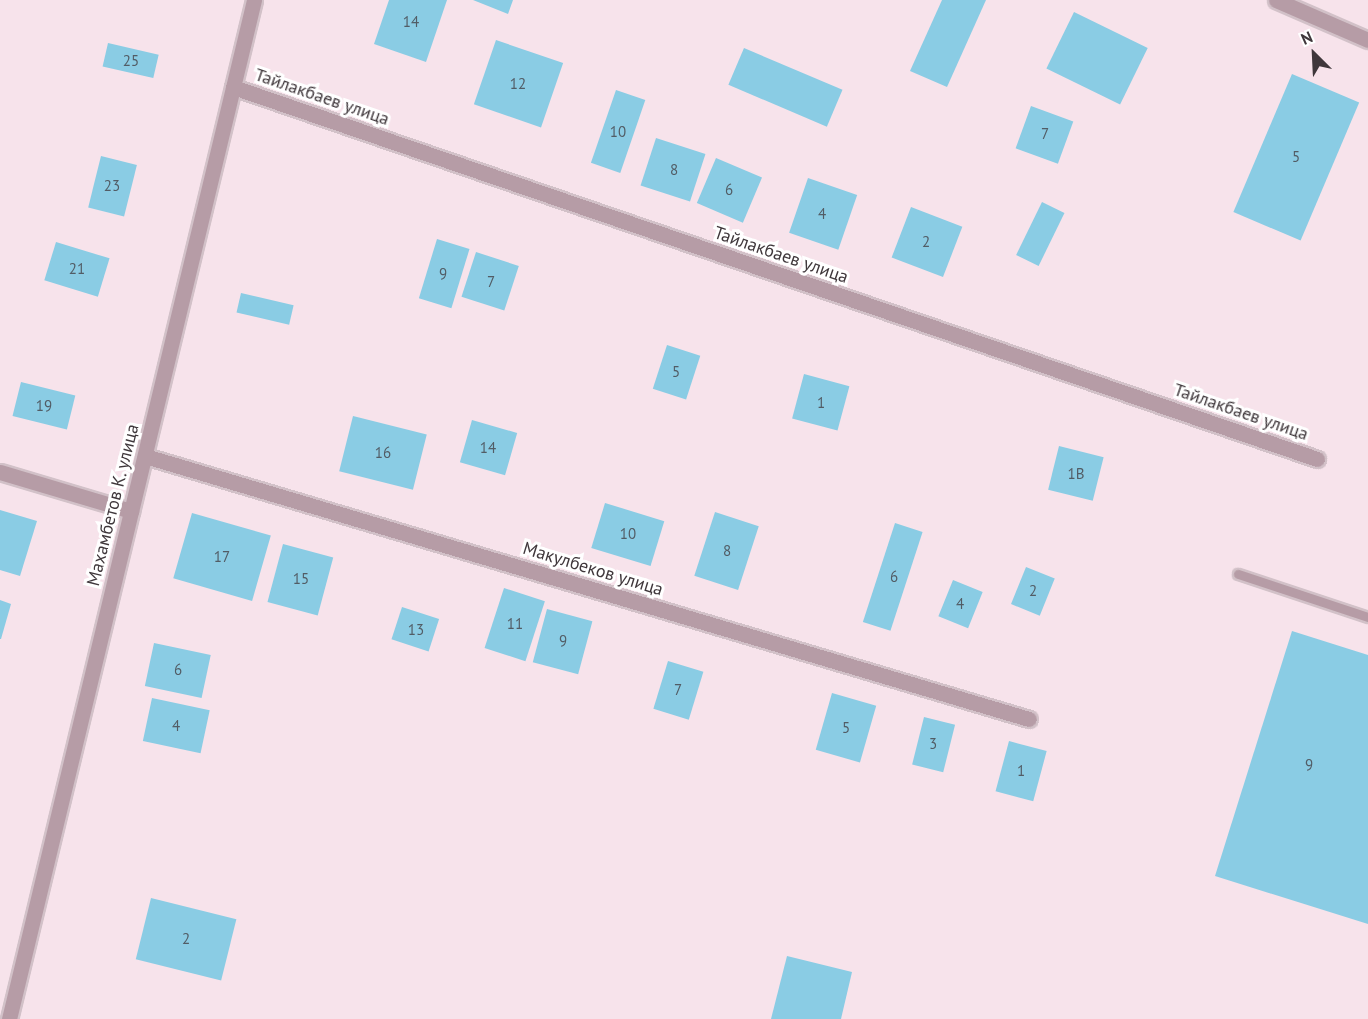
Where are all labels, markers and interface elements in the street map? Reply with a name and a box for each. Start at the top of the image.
house number: 14 [403,13,419,31]
north arrow [1284,24,1344,84]
text: N [1298,26,1316,49]
house number: 25 [123,52,139,70]
street label: Тайлакбаев улица [252,64,392,130]
house number: 12 [510,75,526,93]
house number: 10 [610,123,626,141]
house number: 7 [1041,125,1049,143]
house number: 5 [1292,148,1300,166]
house number: 8 [670,161,678,179]
house number: 23 [104,177,120,195]
house number: 6 [725,181,733,199]
house number: 4 [818,205,826,223]
street label: Тайлакбаев улица [711,222,851,288]
house number: 2 [922,233,930,251]
house number: 21 [69,260,85,278]
house number: 9 [439,265,447,283]
house number: 7 [487,273,495,291]
house number: 5 [672,363,680,381]
street label: Тайлакбаев улица [1171,379,1311,445]
house number: 1 [817,394,825,412]
house number: 19 [36,397,52,415]
street label: Махамбетов К. улица [82,421,144,589]
house number: 14 [480,439,496,457]
house number: 16 [375,444,391,462]
house number: 1В [1068,465,1084,483]
house number: 10 [620,525,636,543]
street label: Макулбеков улица [520,537,666,601]
house number: 8 [723,542,731,560]
house number: 17 [214,548,230,566]
house number: 6 [890,568,898,586]
house number: 15 [293,570,309,588]
house number: 2 [1029,582,1037,600]
house number: 4 [956,595,964,613]
house number: 11 [507,615,523,633]
house number: 13 [408,621,424,639]
house number: 9 [559,632,567,650]
house number: 6 [174,661,182,679]
house number: 7 [674,681,682,699]
house number: 4 [172,717,180,735]
house number: 5 [842,719,850,737]
house number: 3 [929,735,937,753]
house number: 9 [1305,756,1313,774]
house number: 1 [1017,762,1025,780]
house number: 2 [182,930,190,948]

